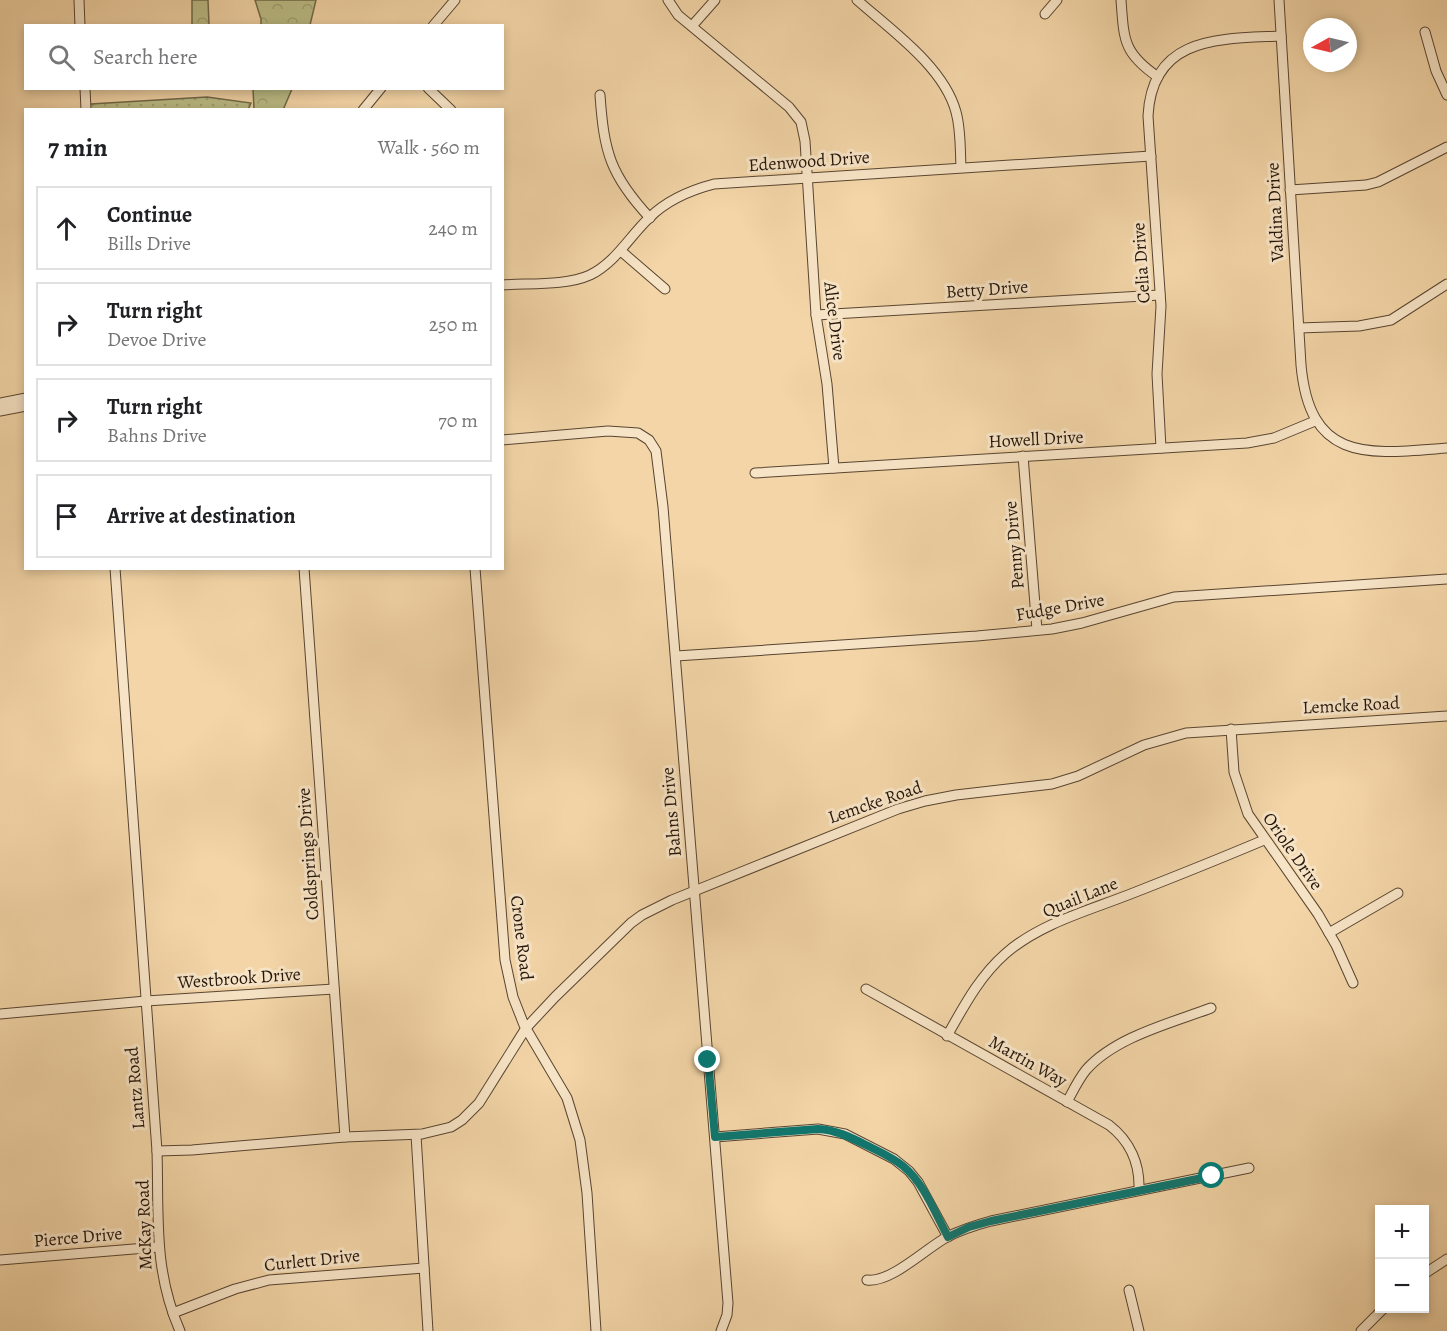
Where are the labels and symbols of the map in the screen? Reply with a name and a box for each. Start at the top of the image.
north arrow [1303,18,1357,72]
street label: Edenwood Drive [748,145,870,177]
street label: Valdina Drive [1260,162,1290,263]
street label: Celia Drive [1126,222,1156,304]
street label: Betty Drive [945,274,1029,304]
street label: Alice Drive [818,279,852,362]
street label: Howell Drive [988,425,1084,453]
street label: Penny Drive [998,500,1030,590]
street label: Fudge Drive [1014,587,1106,627]
street label: Lemcke Road [1302,690,1401,720]
street label: Bahns Drive [655,766,687,858]
street label: Lemcke Road [825,775,925,829]
street label: Coldsprings Drive [291,787,325,921]
street label: Oriole Drive [1257,807,1329,895]
street label: Quail Lane [1039,871,1121,923]
street label: Crone Road [505,894,539,982]
street label: Westbrook Drive [176,962,301,994]
street label: Martin Way [984,1030,1072,1093]
street label: Lantz Road [119,1045,151,1130]
route end [694,1046,720,1072]
route start [1198,1162,1224,1188]
street label: McKay Road [130,1179,158,1271]
street label: Pierce Drive [33,1221,123,1253]
street label: Curlett Drive [263,1243,361,1277]

